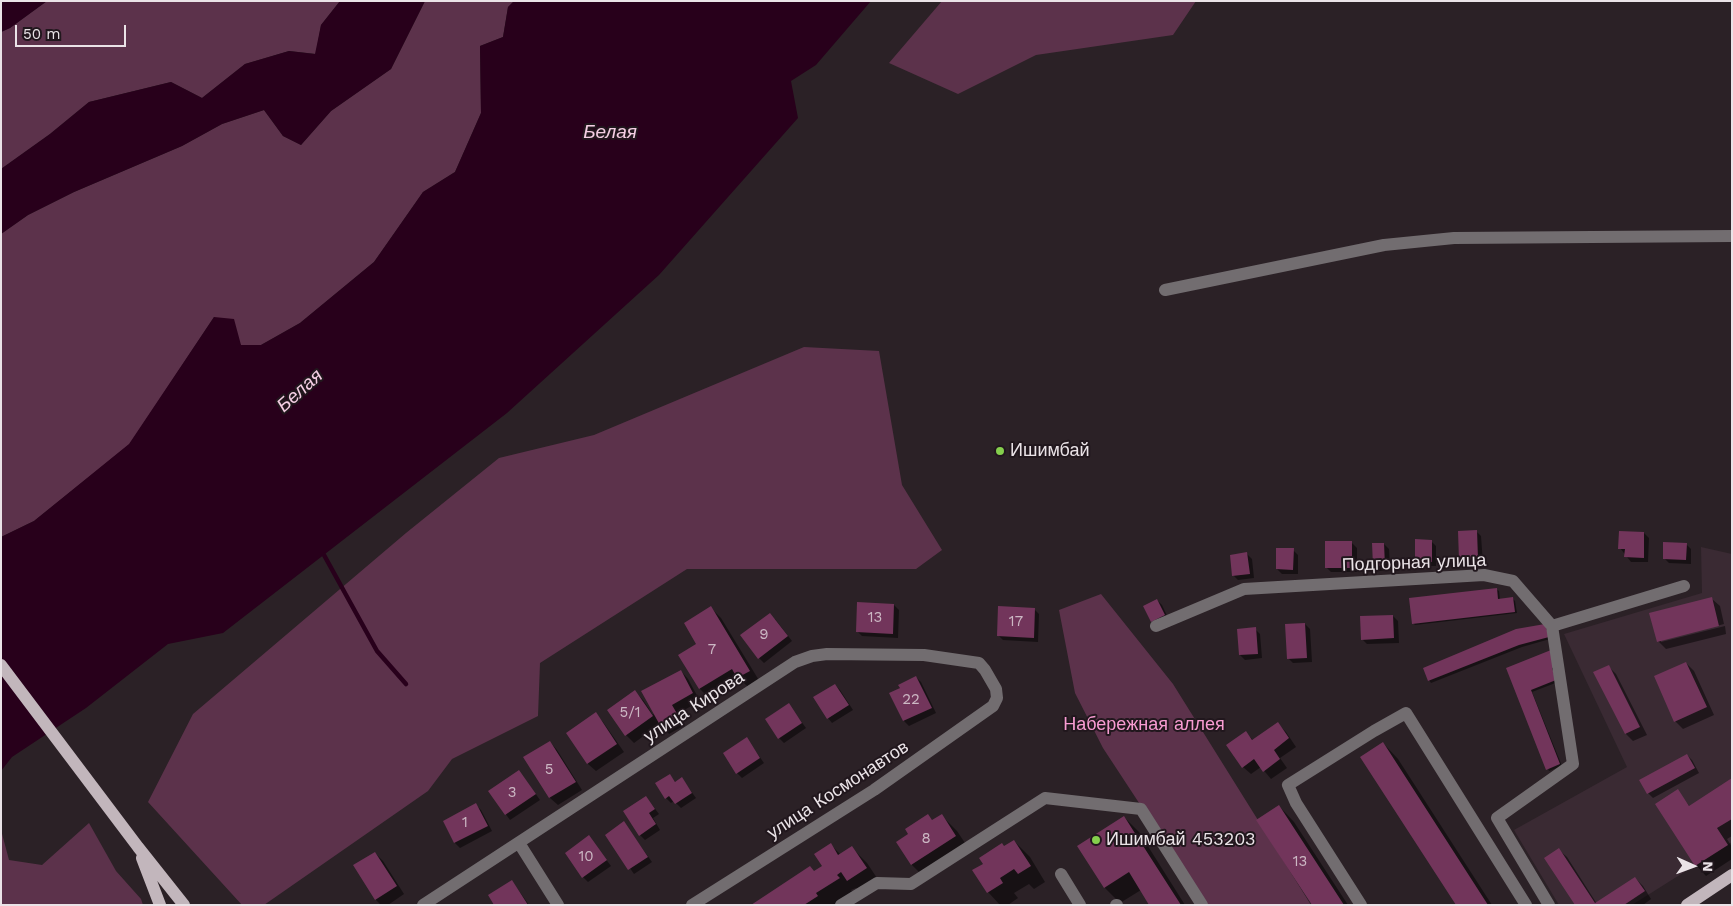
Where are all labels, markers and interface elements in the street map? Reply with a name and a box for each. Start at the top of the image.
scale bar [18,15,129,47]
text: 50 m [23,25,60,43]
water label: Белая [583,121,637,143]
water label: Белая [272,365,328,417]
place label: Ишимбай [1010,440,1090,462]
marker: Ишимбай [994,445,1006,457]
street label: Подгорная улица [1341,550,1487,576]
house number: 13 [868,609,882,627]
house number: 17 [1009,613,1023,631]
house number: 9 [759,626,769,644]
house number: 7 [708,641,716,659]
street label: улица Кирова [640,666,748,748]
house number: 22 [902,691,920,709]
house number: 5/1 [619,704,641,722]
park label: Набережная аллея [1063,714,1225,736]
street label: улица Космонавтов [763,736,913,844]
house number: 5 [545,761,553,779]
house number: 3 [508,784,516,802]
house number: 1 [462,814,468,832]
place label: Ишимбай 453203 [1106,829,1255,851]
house number: 8 [921,830,931,848]
marker: Ишимбай 453203 [1090,834,1102,846]
north arrow [1668,841,1718,891]
house number: 10 [578,848,594,866]
house number: 13 [1293,853,1307,871]
text: N [1700,861,1716,872]

